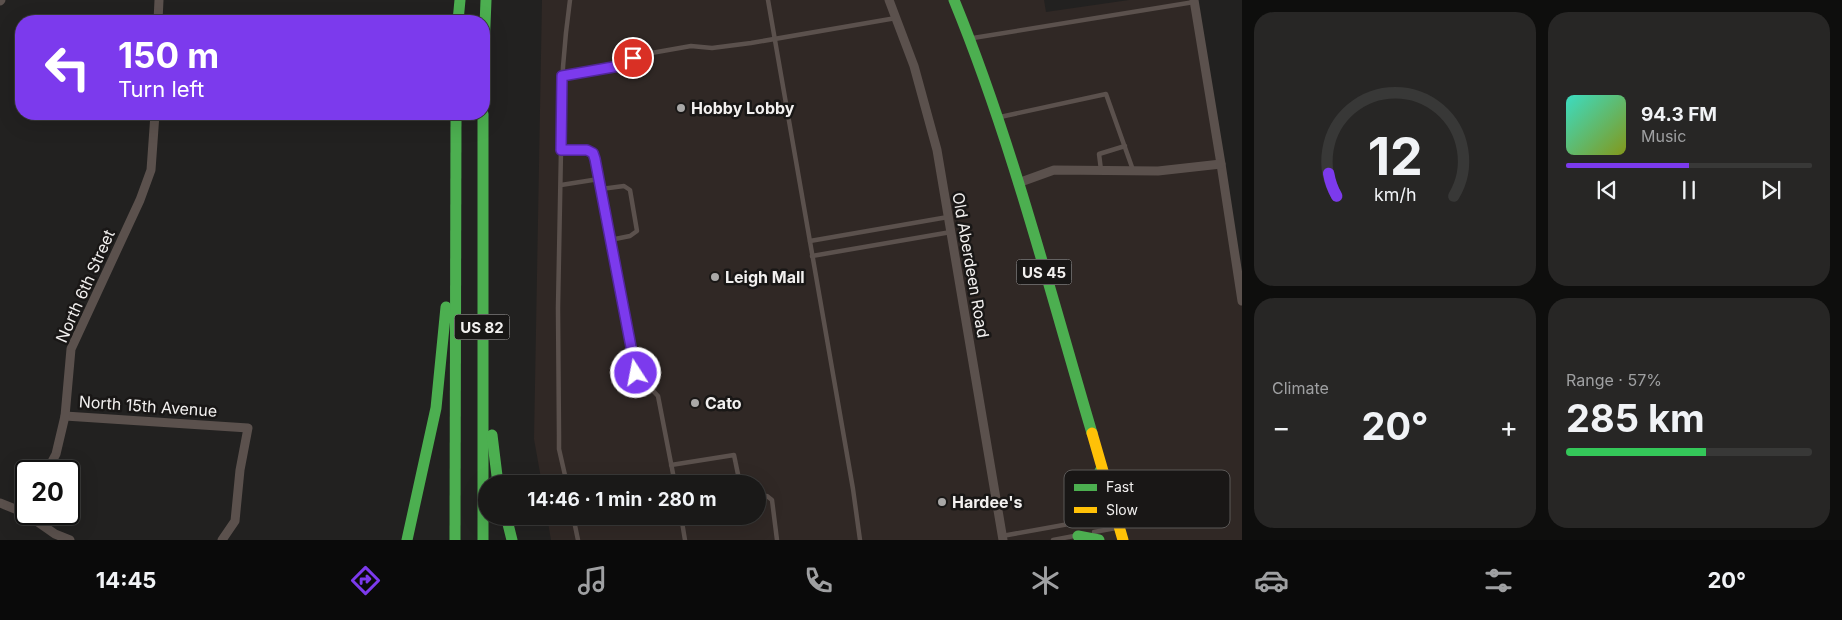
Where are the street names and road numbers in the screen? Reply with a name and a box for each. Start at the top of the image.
street label: Old Aberdeen Road [948,191,994,339]
street label: North 6th Street [51,226,119,346]
road number: US 45 [1016,260,1072,284]
road number: US 82 [454,314,510,340]
street label: North 15th Avenue [78,391,218,421]

